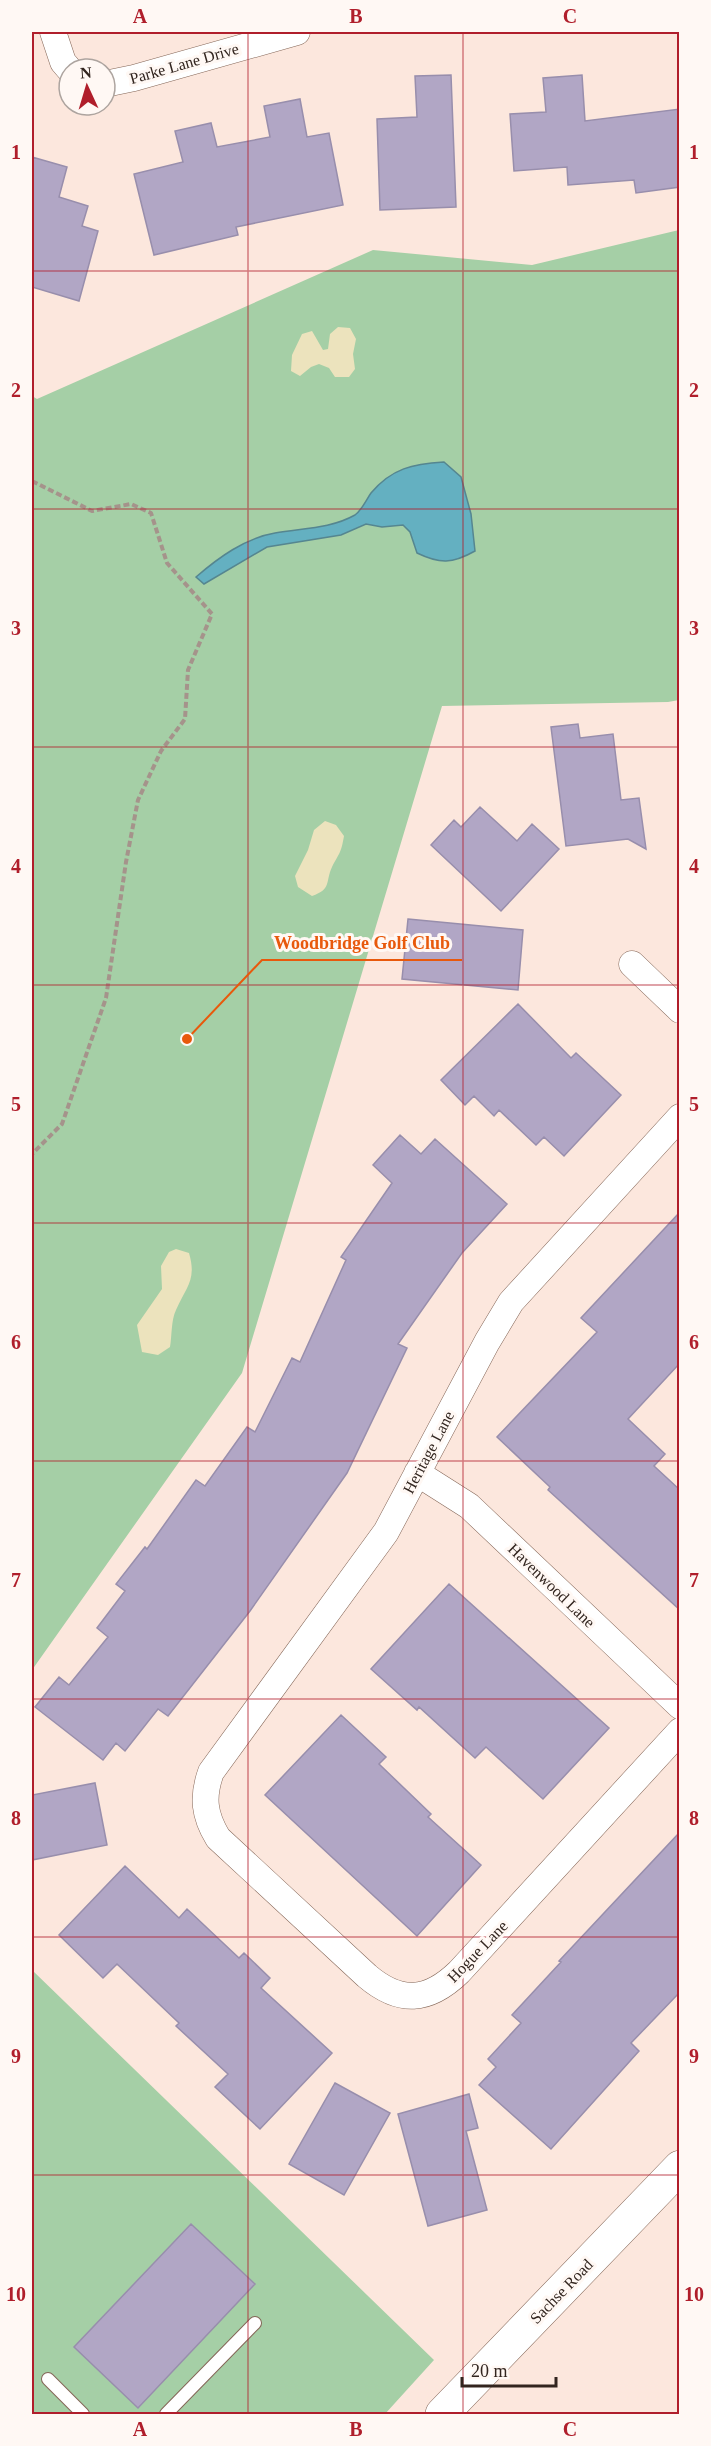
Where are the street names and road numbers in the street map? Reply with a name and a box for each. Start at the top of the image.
street label: Parke Lane Drive [128,40,241,87]
street label: Heritage Lane [400,1408,458,1497]
street label: Havenwood Lane [505,1540,598,1631]
street label: Hogue Lane [444,1917,512,1986]
street label: Sachse Road [527,2256,596,2327]

